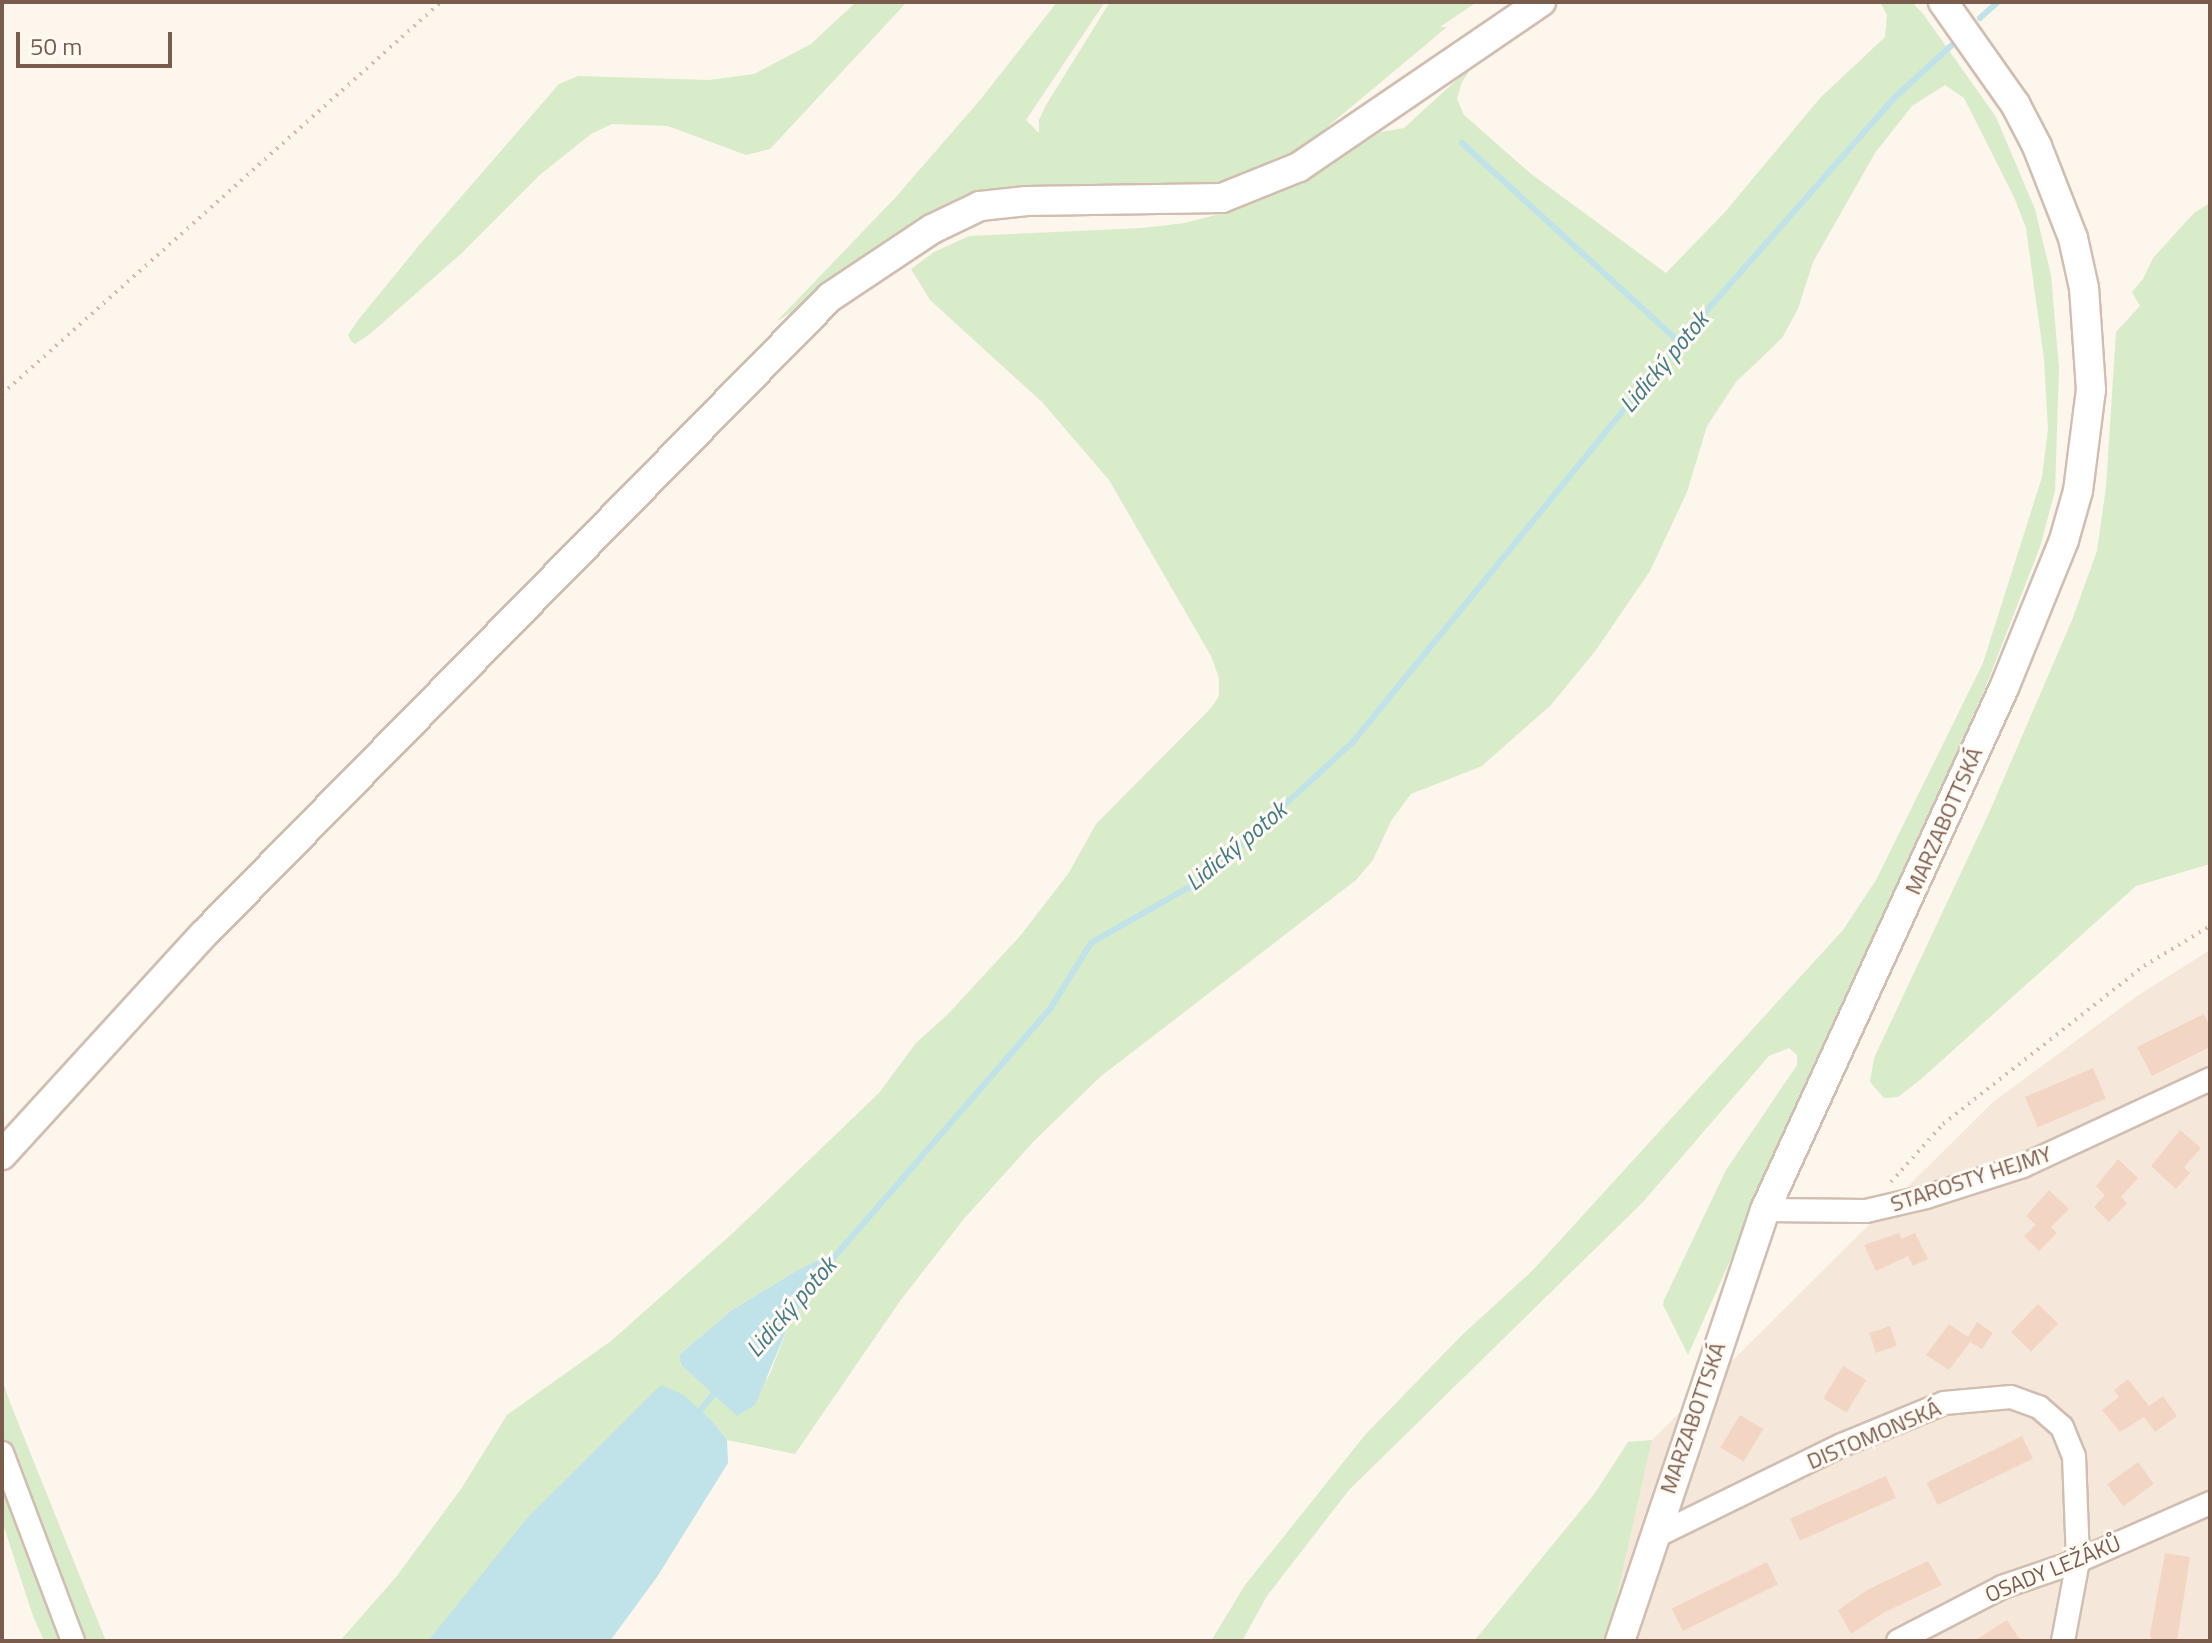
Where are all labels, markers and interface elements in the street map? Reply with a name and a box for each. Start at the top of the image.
scale bar [20,16,176,66]
text: 50 m [30,28,82,64]
water label: Lidický potok [1614,306,1714,418]
street label: MARZABOTTSKÁ [1900,743,1988,899]
water label: Lidický potok [1180,796,1292,896]
street label: STAROSTY HEJMY [1887,1141,2055,1217]
water label: Lidický potok [740,1251,842,1363]
street label: MARZABOTTSKÁ [1655,1339,1731,1497]
street label: DISTOMONSKÁ [1803,1395,1945,1475]
street label: OSADY LEŽÁKŮ [1981,1530,2125,1608]

